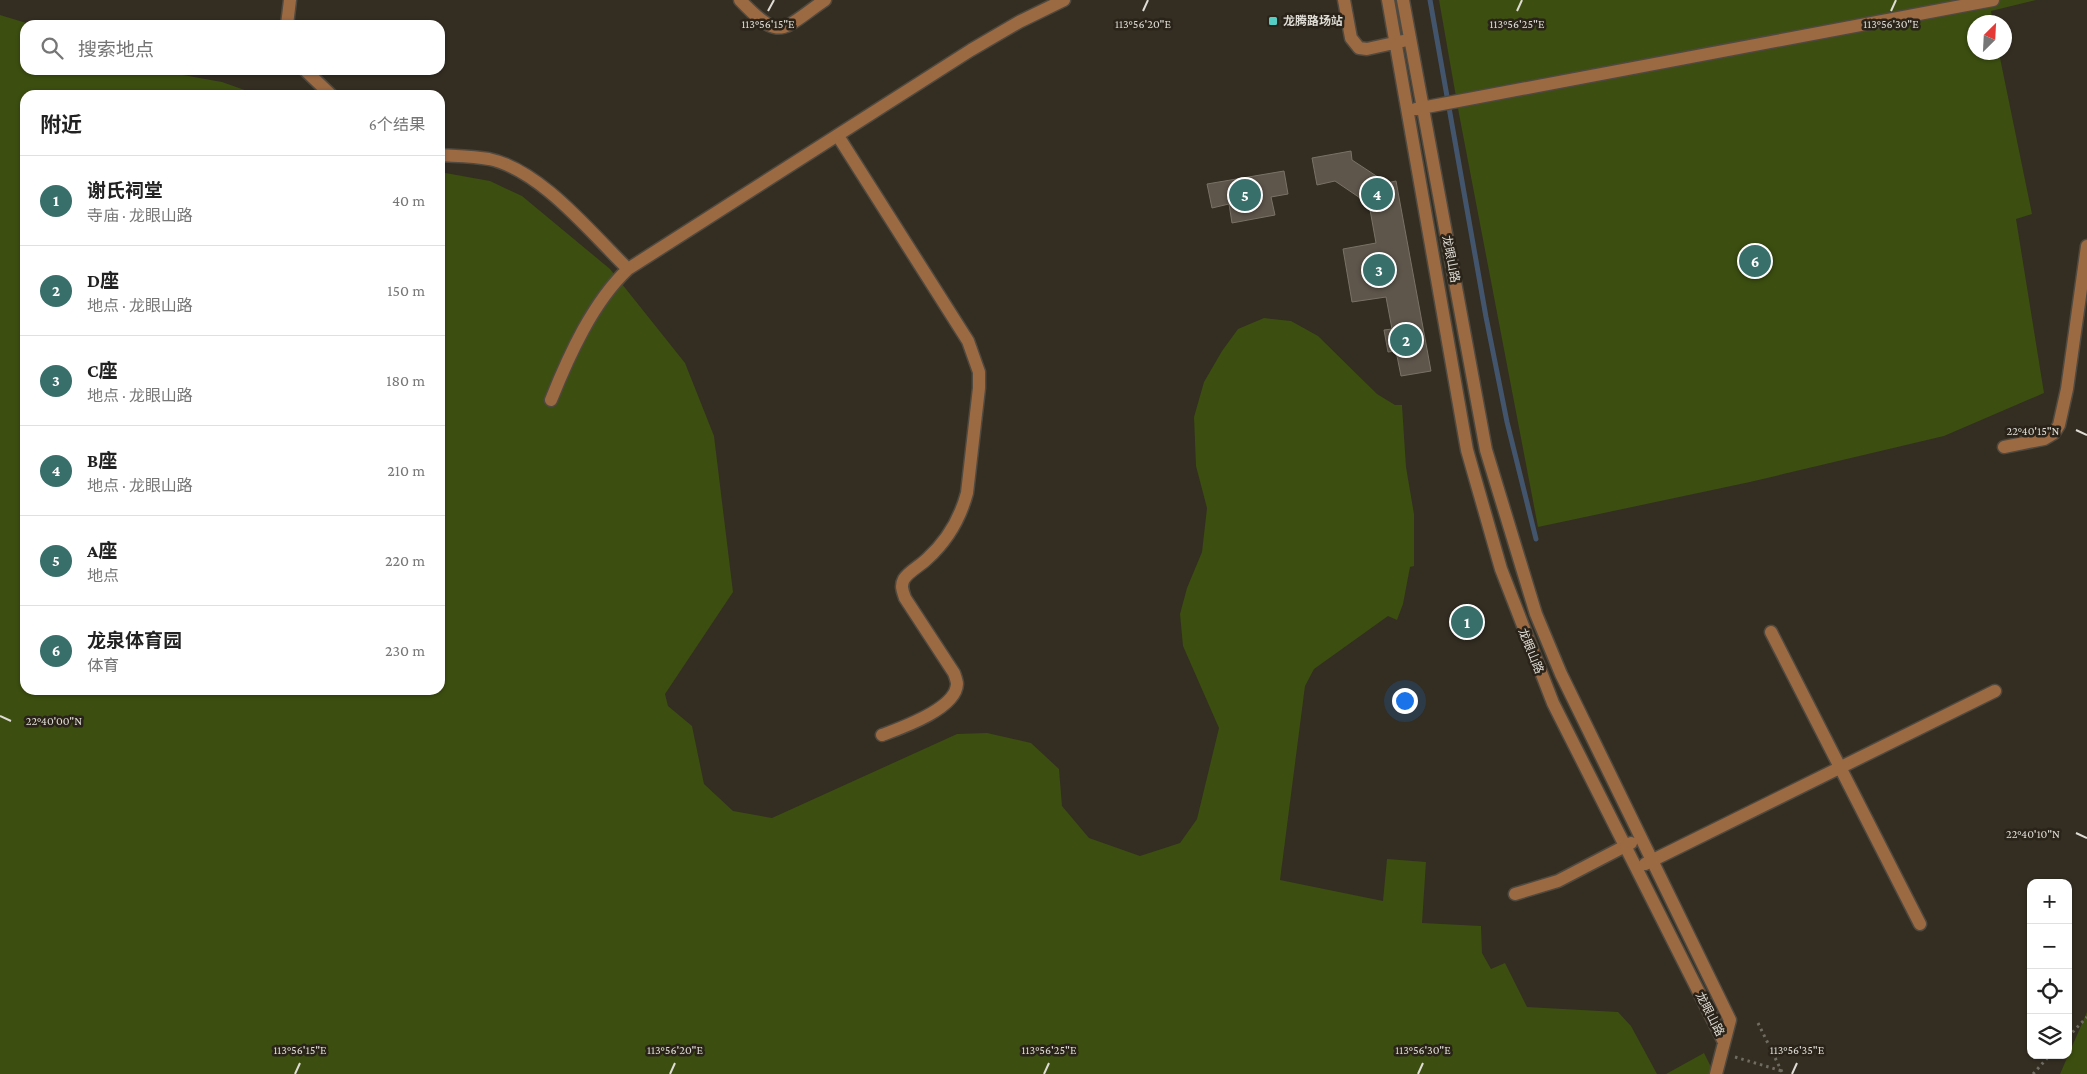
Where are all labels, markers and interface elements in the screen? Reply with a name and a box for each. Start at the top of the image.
place label: 龙腾路场站 [1283,14,1343,28]
marker: 龙腾路场站 [1267,15,1279,27]
north arrow [1967,15,2012,60]
text: 113°56'15"E [741,17,795,31]
text: 113°56'20"E [1115,17,1171,31]
text: 113°56'25"E [1490,17,1545,31]
text: 113°56'30"E [1863,17,1919,31]
search box [20,20,445,75]
icon: search [38,34,66,62]
text: 搜索地点 [78,39,154,60]
text: 附近 [40,113,82,137]
text: 6个结果 [369,116,425,133]
pin: 4 [1361,175,1393,213]
pin: 5 [1229,176,1261,214]
text: 谢氏祠堂 [87,180,163,201]
text: 1 [53,192,59,209]
text: 40 m [392,192,425,209]
text: 寺庙 · 龙眼山路 [87,207,193,224]
street label: 龙眼山路 [1440,234,1462,284]
pin: 6 [1739,242,1771,280]
pin: 3 [1363,251,1395,289]
text: D座 [87,270,119,291]
text: 2 [52,282,60,299]
text: 150 m [387,282,425,299]
text: 地点 · 龙眼山路 [87,297,193,314]
pin: 2 [1390,321,1422,359]
text: C座 [87,360,118,381]
text: 3 [52,372,60,389]
text: 180 m [386,372,425,389]
text: 地点 · 龙眼山路 [87,387,193,404]
text: 22°40'15"N [2007,424,2060,438]
text: B座 [87,450,117,471]
text: 4 [52,462,60,479]
text: 210 m [387,462,425,479]
text: 地点 · 龙眼山路 [87,477,193,494]
text: A座 [87,540,117,561]
text: 5 [52,552,60,569]
text: 220 m [385,552,425,569]
text: 地点 [87,567,119,584]
pin: 1 [1451,603,1483,641]
street label: 龙眼山路 [1516,626,1546,676]
text: 龙泉体育园 [87,630,182,651]
text: 6 [52,642,60,659]
text: 230 m [385,642,425,659]
text: 体育 [87,657,119,674]
your location [1392,688,1418,714]
text: 22°40'00"N [26,714,82,728]
text: 22°40'10"N [2006,827,2060,841]
map controls [2027,879,2072,1059]
button: + [2027,879,2072,924]
button: − [2027,924,2072,969]
button: locate [2027,969,2072,1014]
street label: 龙眼山路 [1693,989,1727,1039]
button: layers [2027,1014,2072,1059]
text: 113°56'15"E [273,1043,327,1057]
text: 113°56'20"E [647,1043,703,1057]
text: 113°56'25"E [1022,1043,1077,1057]
text: 113°56'30"E [1395,1043,1451,1057]
text: 113°56'35"E [1770,1043,1825,1057]

